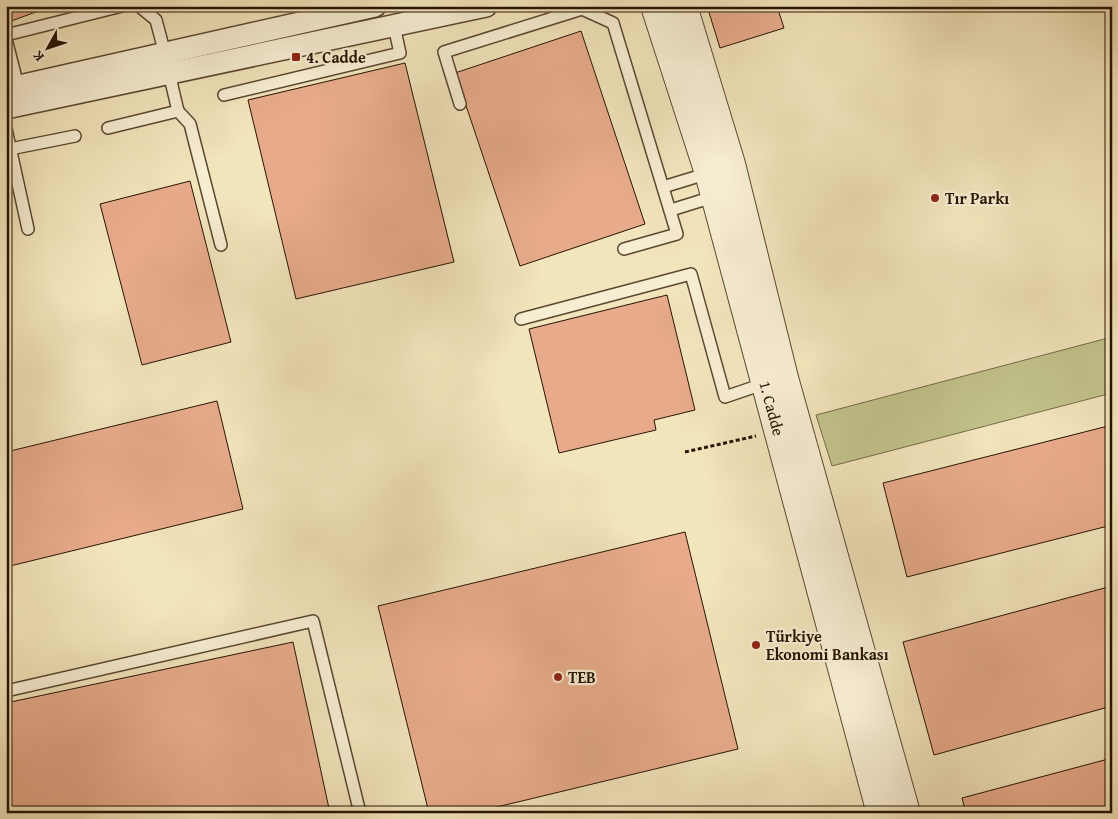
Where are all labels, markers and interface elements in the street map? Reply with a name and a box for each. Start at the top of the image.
north arrow [22,22,72,72]
place label: 4. Cadde [306,45,366,69]
text: K [27,46,49,66]
marker: 4. Cadde [290,51,302,63]
place label: Tır Parkı [945,186,1009,210]
marker: Tır Parkı [929,192,941,204]
street label: 1. Cadde [753,378,791,438]
place label: Türkiye Ekonomi Bankası [766,624,889,666]
marker: Türkiye Ekonomi Bankası [750,639,762,651]
place label: TEB [568,665,596,689]
marker: TEB [552,671,564,683]

